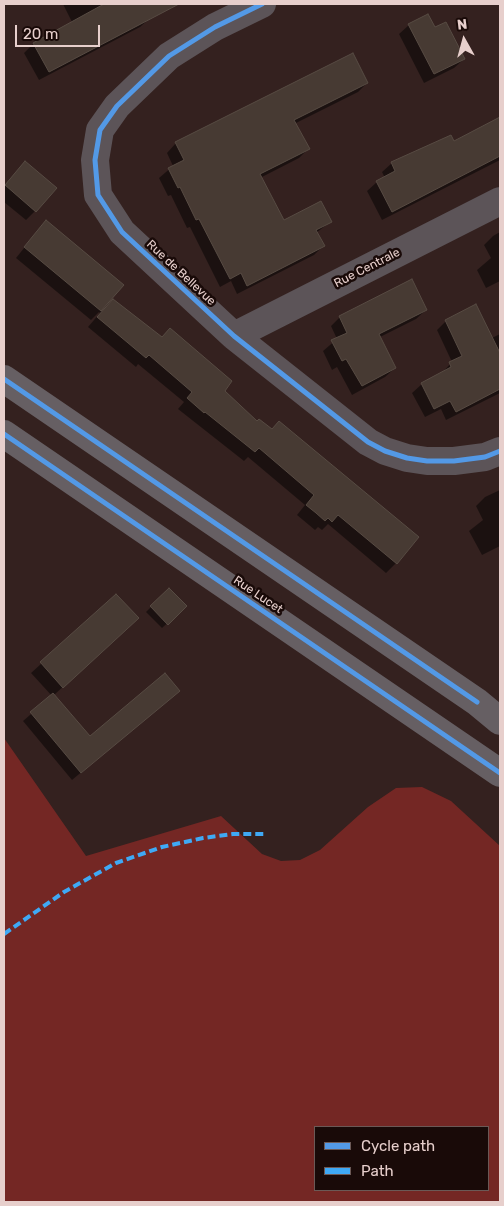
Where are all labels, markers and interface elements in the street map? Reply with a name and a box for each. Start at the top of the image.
scale bar [18,15,102,47]
north arrow [439,15,489,65]
text: N [456,16,468,34]
text: 20 m [23,25,58,43]
street label: Rue de Bellevue [143,237,219,309]
street label: Rue Centrale [332,245,402,291]
street label: Rue Lucet [231,573,285,617]
legend [314,1126,489,1191]
text: Cycle path [361,1137,435,1155]
text: Path [361,1162,394,1180]

